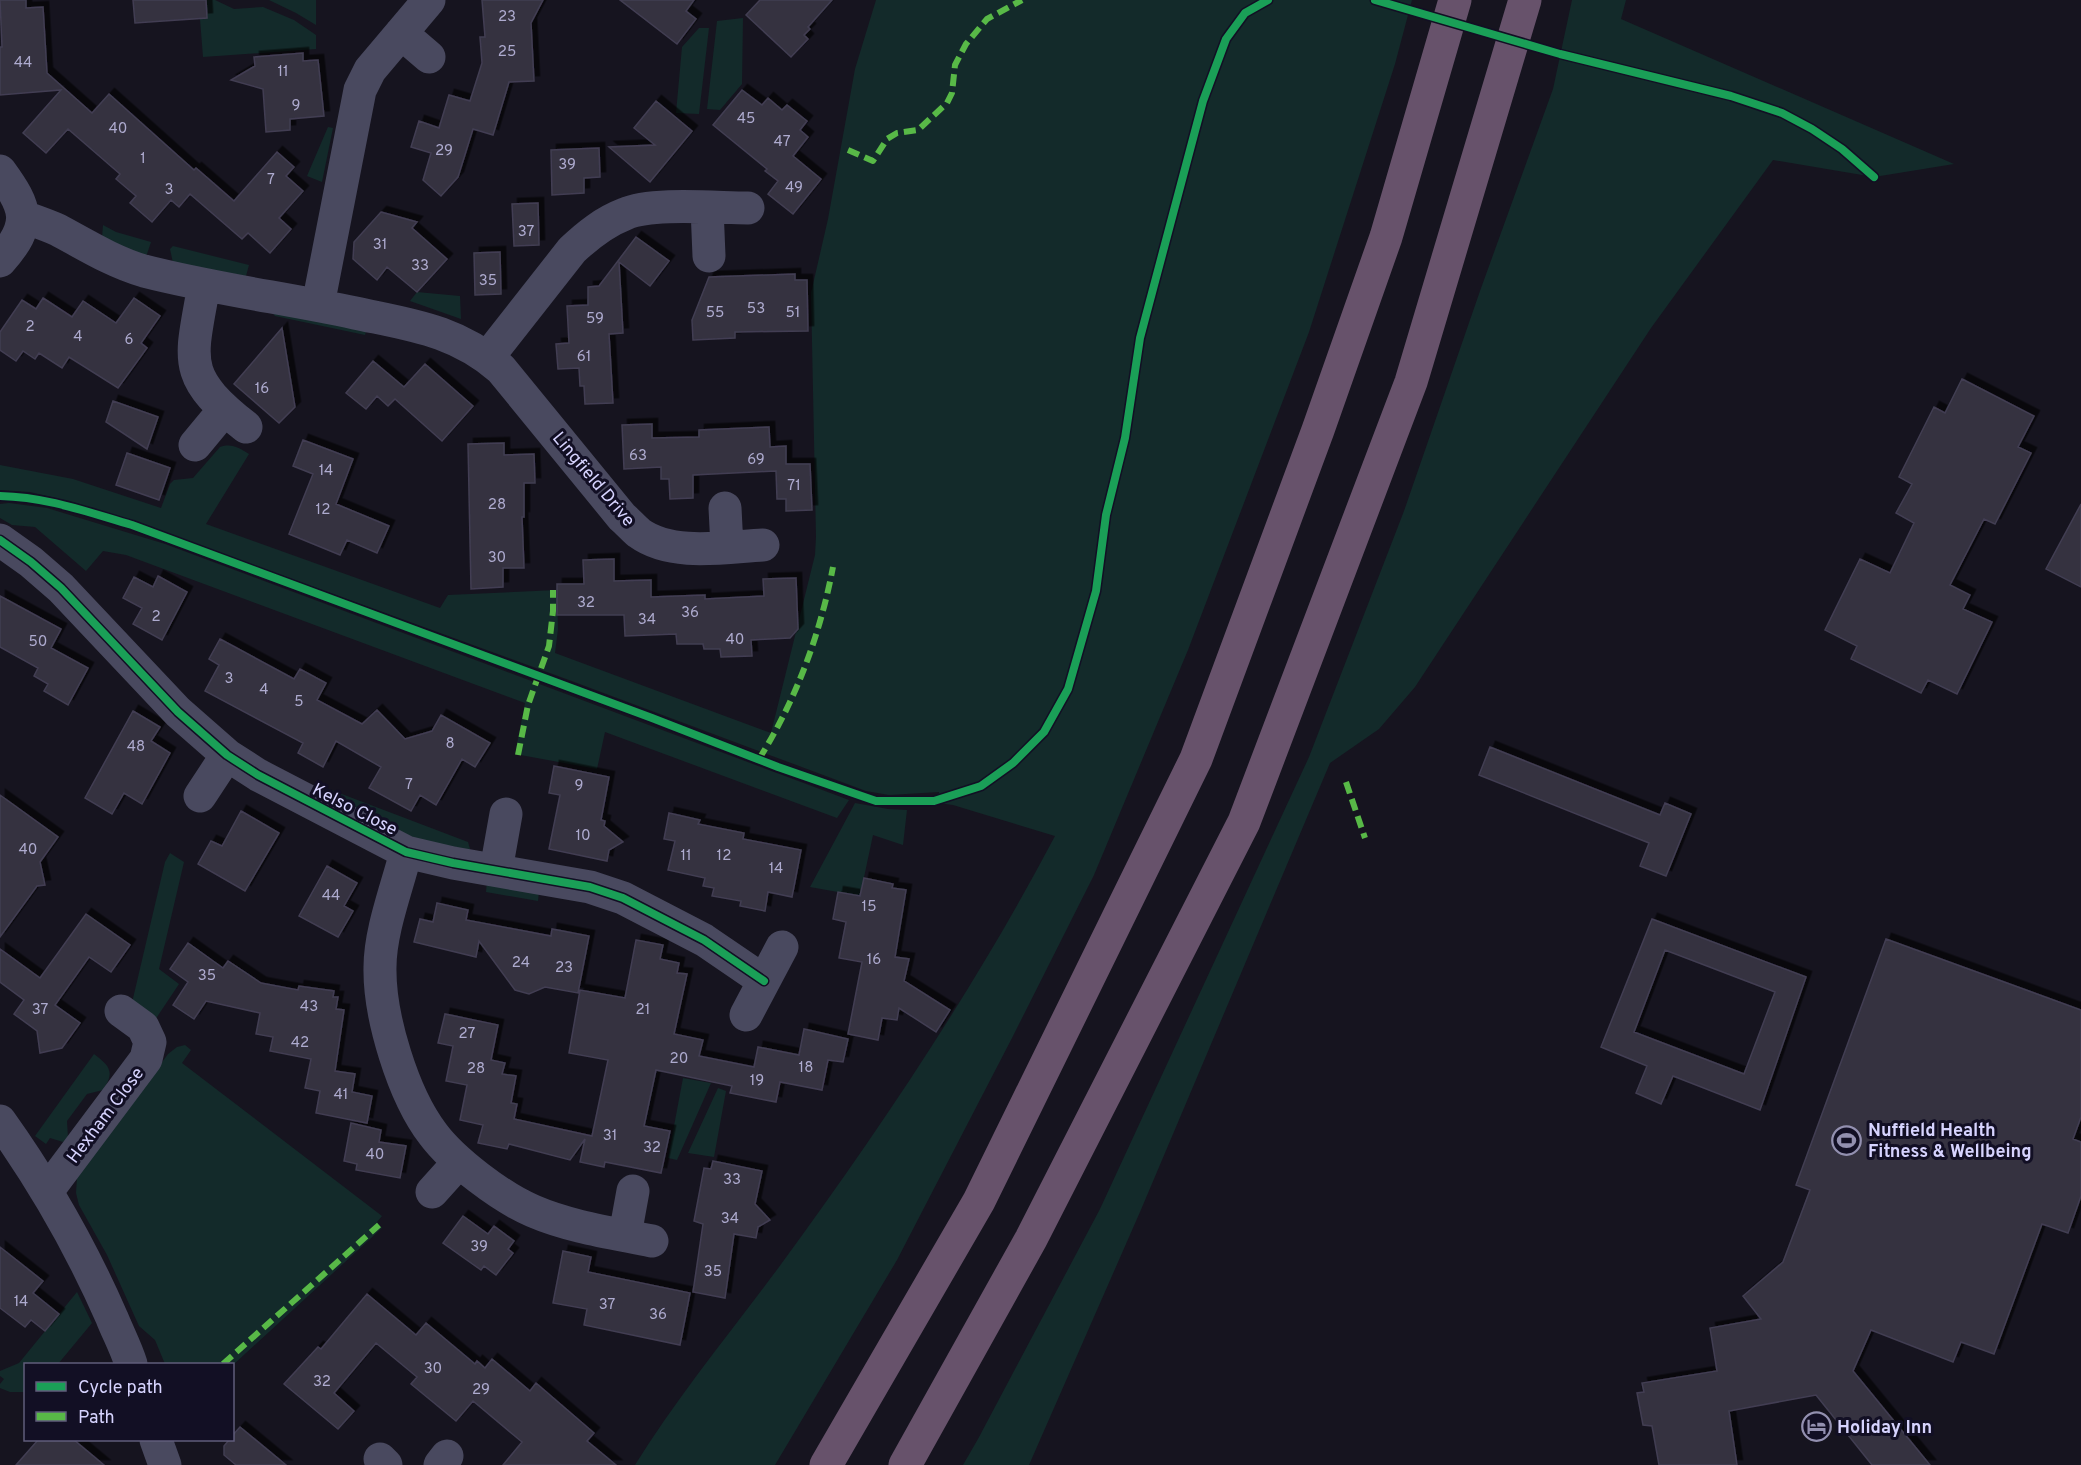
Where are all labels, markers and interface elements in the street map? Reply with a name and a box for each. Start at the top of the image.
house number: 23 [498,8,516,27]
house number: 25 [498,43,516,62]
house number: 44 [14,54,32,73]
house number: 11 [277,63,289,82]
house number: 9 [292,97,300,116]
house number: 45 [737,110,755,129]
house number: 40 [109,120,127,139]
house number: 47 [774,133,791,152]
house number: 29 [435,142,453,161]
house number: 1 [140,150,146,169]
house number: 39 [558,156,576,175]
house number: 7 [267,171,275,190]
house number: 49 [785,179,803,198]
house number: 3 [164,181,174,200]
house number: 37 [518,223,535,242]
house number: 31 [373,236,387,255]
house number: 33 [411,257,429,276]
house number: 35 [479,272,497,291]
house number: 53 [747,300,765,319]
house number: 55 [706,304,724,323]
house number: 51 [786,304,800,323]
house number: 59 [586,310,604,329]
house number: 2 [25,318,35,337]
house number: 4 [73,328,83,347]
house number: 6 [125,331,134,350]
house number: 61 [577,348,591,367]
house number: 16 [255,380,269,399]
street label: Lingfield Drive [546,428,639,532]
house number: 63 [629,447,647,466]
house number: 69 [747,451,765,470]
house number: 14 [319,462,333,481]
house number: 71 [787,477,801,496]
house number: 28 [488,496,506,515]
house number: 12 [316,501,330,520]
house number: 30 [488,549,506,568]
house number: 32 [577,594,595,613]
house number: 36 [681,604,699,623]
house number: 2 [151,608,161,627]
house number: 34 [638,611,656,630]
house number: 40 [726,631,744,650]
house number: 50 [29,633,47,652]
house number: 3 [224,670,234,689]
house number: 4 [259,681,269,700]
house number: 5 [294,693,304,712]
house number: 8 [445,735,455,754]
house number: 48 [127,738,145,757]
house number: 7 [405,776,413,795]
house number: 9 [575,777,583,796]
street label: Kelso Close [308,779,401,842]
house number: 10 [575,827,591,846]
house number: 40 [19,841,37,860]
house number: 11 [680,847,692,866]
house number: 12 [717,847,731,866]
house number: 14 [769,860,783,879]
house number: 44 [322,887,340,906]
house number: 15 [862,898,876,917]
house number: 16 [867,951,881,970]
house number: 24 [512,954,530,973]
house number: 23 [555,959,573,978]
house number: 35 [198,967,216,986]
house number: 43 [300,998,318,1017]
house number: 37 [32,1001,49,1020]
house number: 21 [636,1001,650,1020]
house number: 27 [459,1025,476,1044]
house number: 42 [291,1034,309,1053]
house number: 20 [670,1050,688,1069]
house number: 18 [799,1059,813,1078]
house number: 28 [467,1060,485,1079]
street label: Hexham Close [63,1063,150,1169]
house number: 19 [750,1072,764,1091]
house number: 41 [334,1086,348,1105]
place label: Nuffield Health Fitness & Wellbeing [1868,1120,2032,1164]
sports icon: Nuffield Health Fitness & Wellbeing [1831,1124,1863,1156]
house number: 31 [603,1127,617,1146]
house number: 32 [643,1139,661,1158]
house number: 40 [366,1146,384,1165]
house number: 33 [723,1171,741,1190]
house number: 34 [721,1210,739,1229]
house number: 39 [470,1238,488,1257]
house number: 35 [704,1263,722,1282]
house number: 14 [14,1293,28,1312]
house number: 37 [599,1296,616,1315]
house number: 36 [649,1306,667,1325]
house number: 30 [424,1360,442,1379]
legend [24,1363,234,1441]
house number: 32 [313,1373,331,1392]
text: Cycle path [78,1377,163,1400]
house number: 29 [472,1381,490,1400]
text: Path [78,1407,115,1430]
hotel icon: Holiday Inn [1800,1411,1832,1443]
place label: Holiday Inn [1837,1417,1932,1440]

